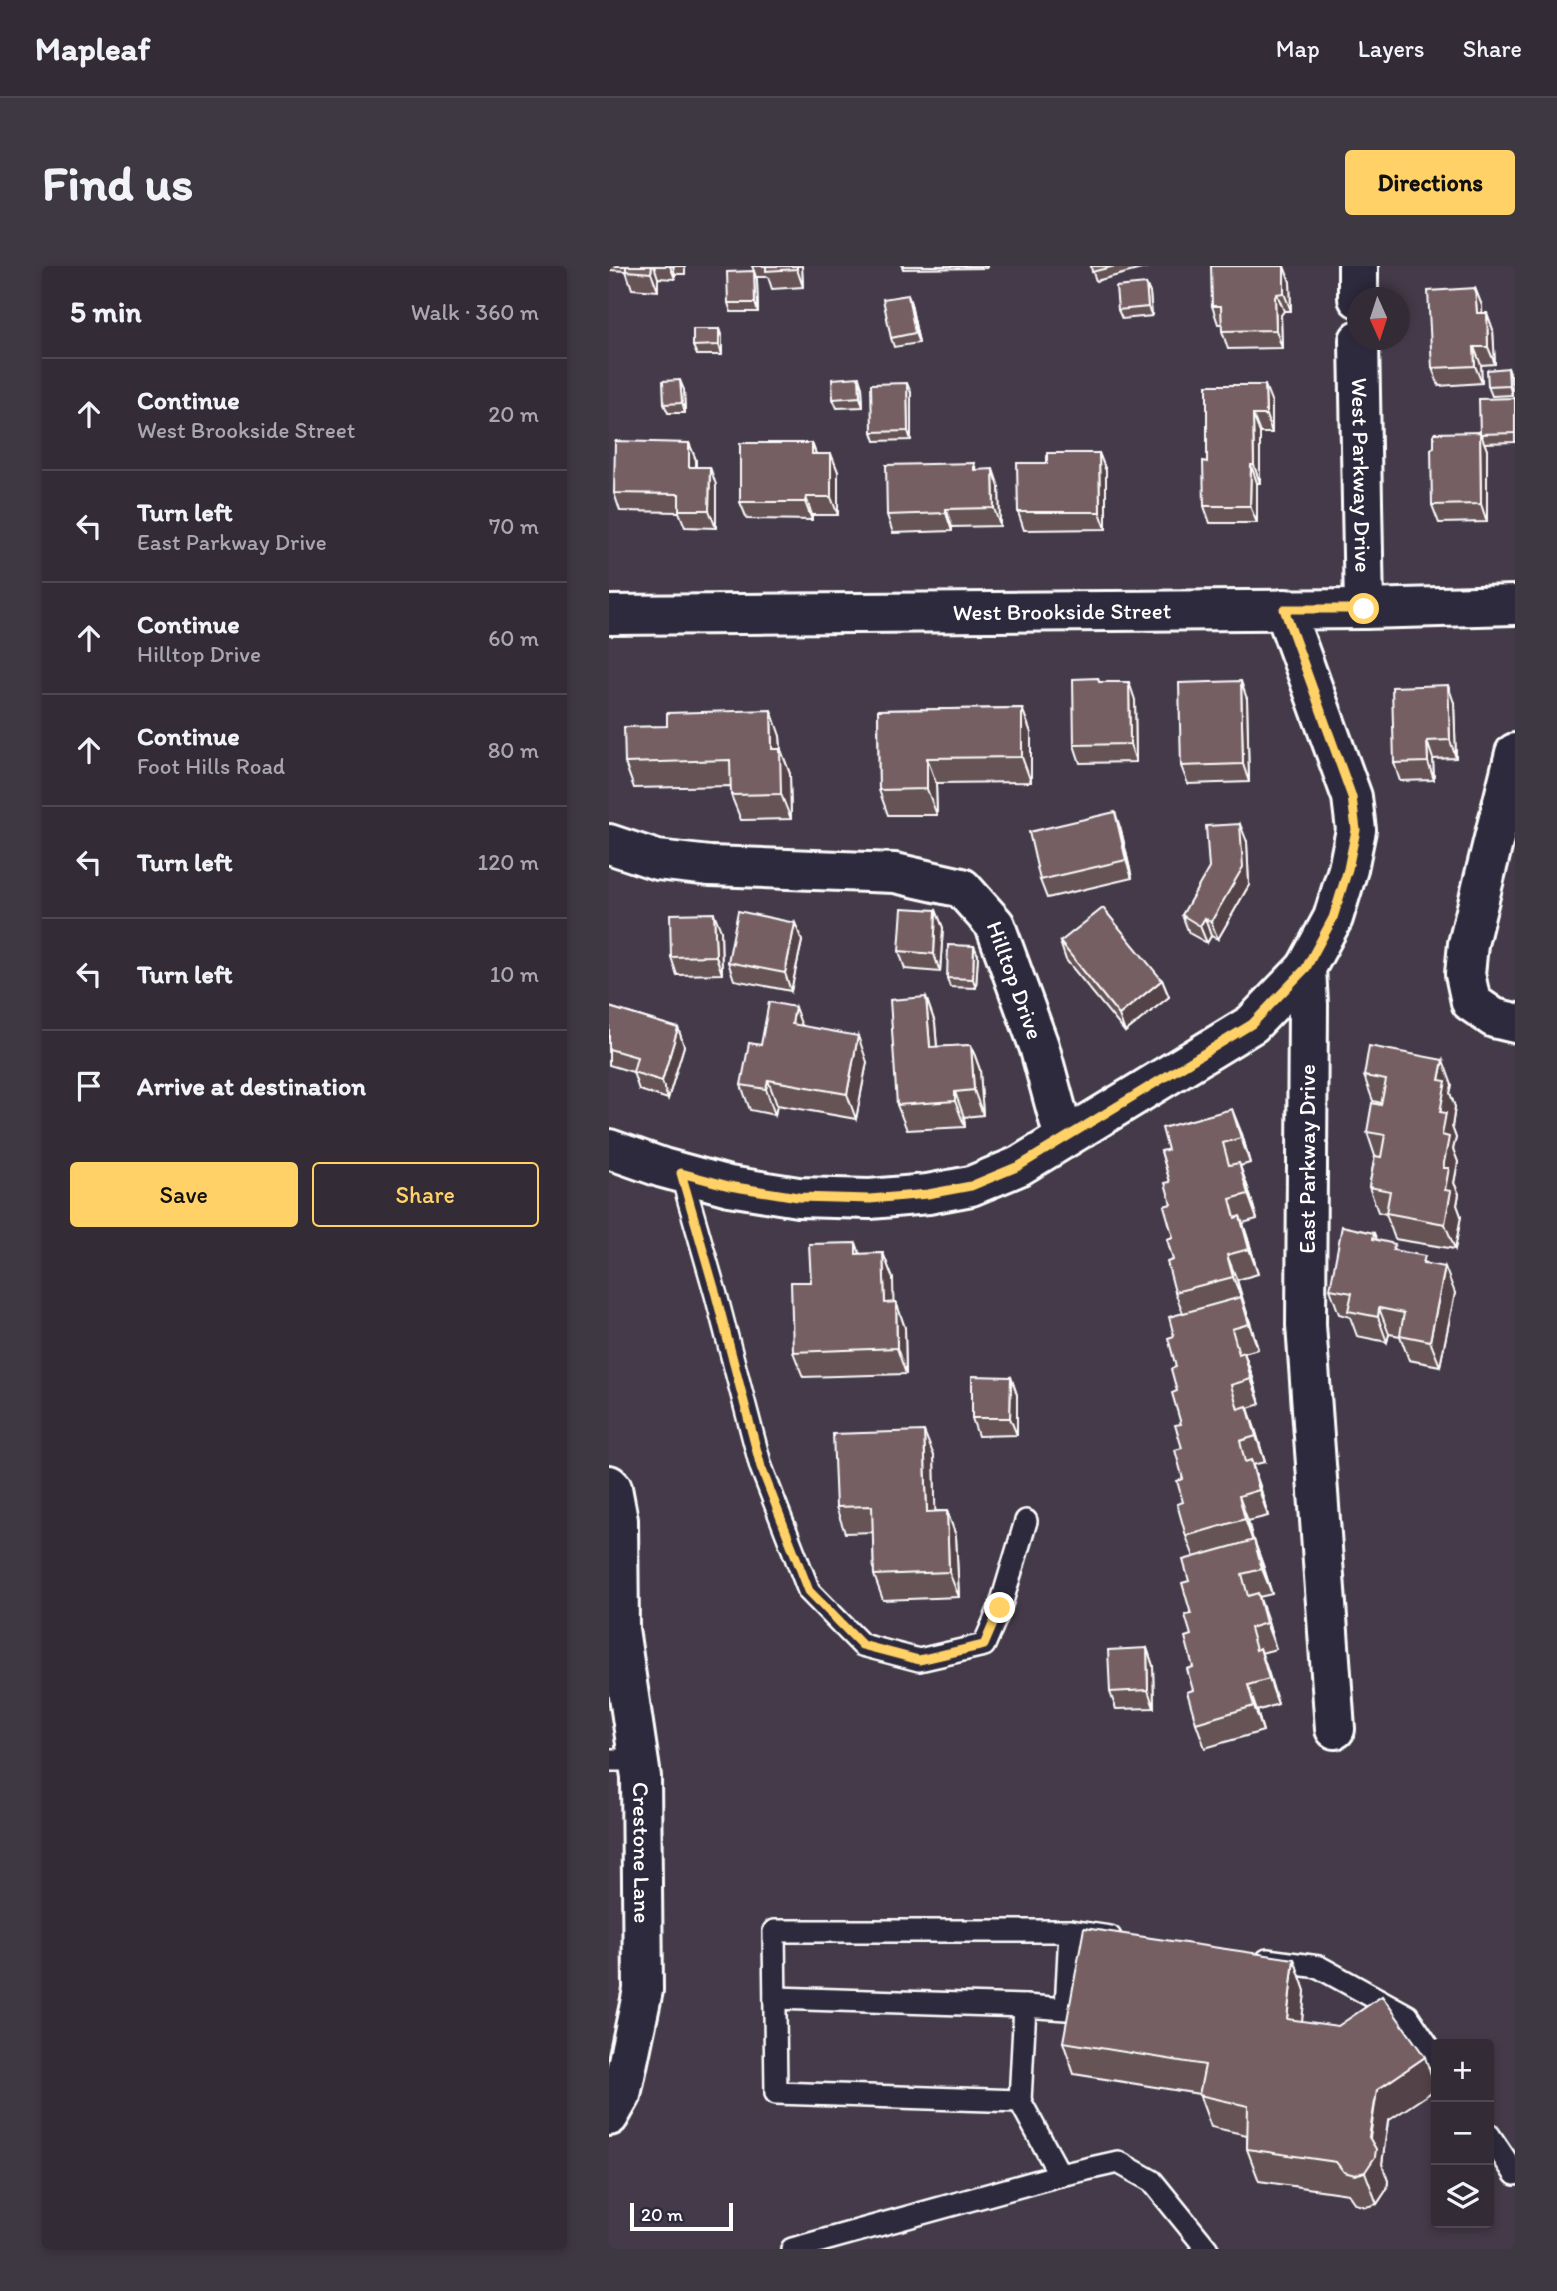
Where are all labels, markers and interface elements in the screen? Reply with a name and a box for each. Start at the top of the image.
text: Mapleaf [35,29,150,68]
text: Map [1276,34,1320,63]
text: Layers [1358,34,1425,63]
text: Share [1463,34,1522,63]
button: Directions [1345,150,1515,215]
text: Find us [42,153,193,212]
north arrow [1347,287,1410,350]
text: 5 min [70,293,141,330]
text: Walk · 360 m [411,298,539,326]
street label: West Parkway Drive [1346,377,1377,573]
text: Continue [137,384,240,416]
icon: ahead [70,395,108,433]
text: 20 m [488,400,539,428]
text: West Brookside Street [137,416,355,444]
text: Turn left [137,496,233,528]
icon: left [70,507,108,545]
text: 70 m [489,512,539,540]
text: East Parkway Drive [137,528,327,556]
route start [1348,593,1379,624]
street label: West Brookside Street [953,597,1172,626]
text: Continue [137,608,240,640]
icon: ahead [70,619,108,657]
text: 60 m [488,624,539,652]
text: Hilltop Drive [137,640,261,668]
text: Continue [137,720,240,752]
icon: ahead [70,731,108,769]
text: 80 m [488,736,539,764]
text: Foot Hills Road [137,752,285,780]
icon: left [70,843,108,881]
text: Turn left [137,846,233,878]
text: 120 m [478,848,539,876]
street label: Hilltop Drive [981,917,1049,1043]
icon: left [70,955,108,993]
text: Turn left [137,958,233,990]
text: 10 m [490,960,539,988]
street label: East Parkway Drive [1293,1064,1321,1254]
icon: arrive [70,1067,108,1105]
text: Arrive at destination [137,1070,366,1102]
button: Save [70,1162,298,1227]
button: Share [312,1162,539,1227]
route end [984,1592,1015,1623]
street label: Crestone Lane [627,1782,656,1923]
map controls [1431,2039,1494,2228]
button: + [1431,2039,1494,2102]
button: − [1431,2102,1494,2165]
button: layers [1431,2165,1494,2228]
scale bar [630,2200,733,2232]
text: 20 m [641,2203,683,2226]

